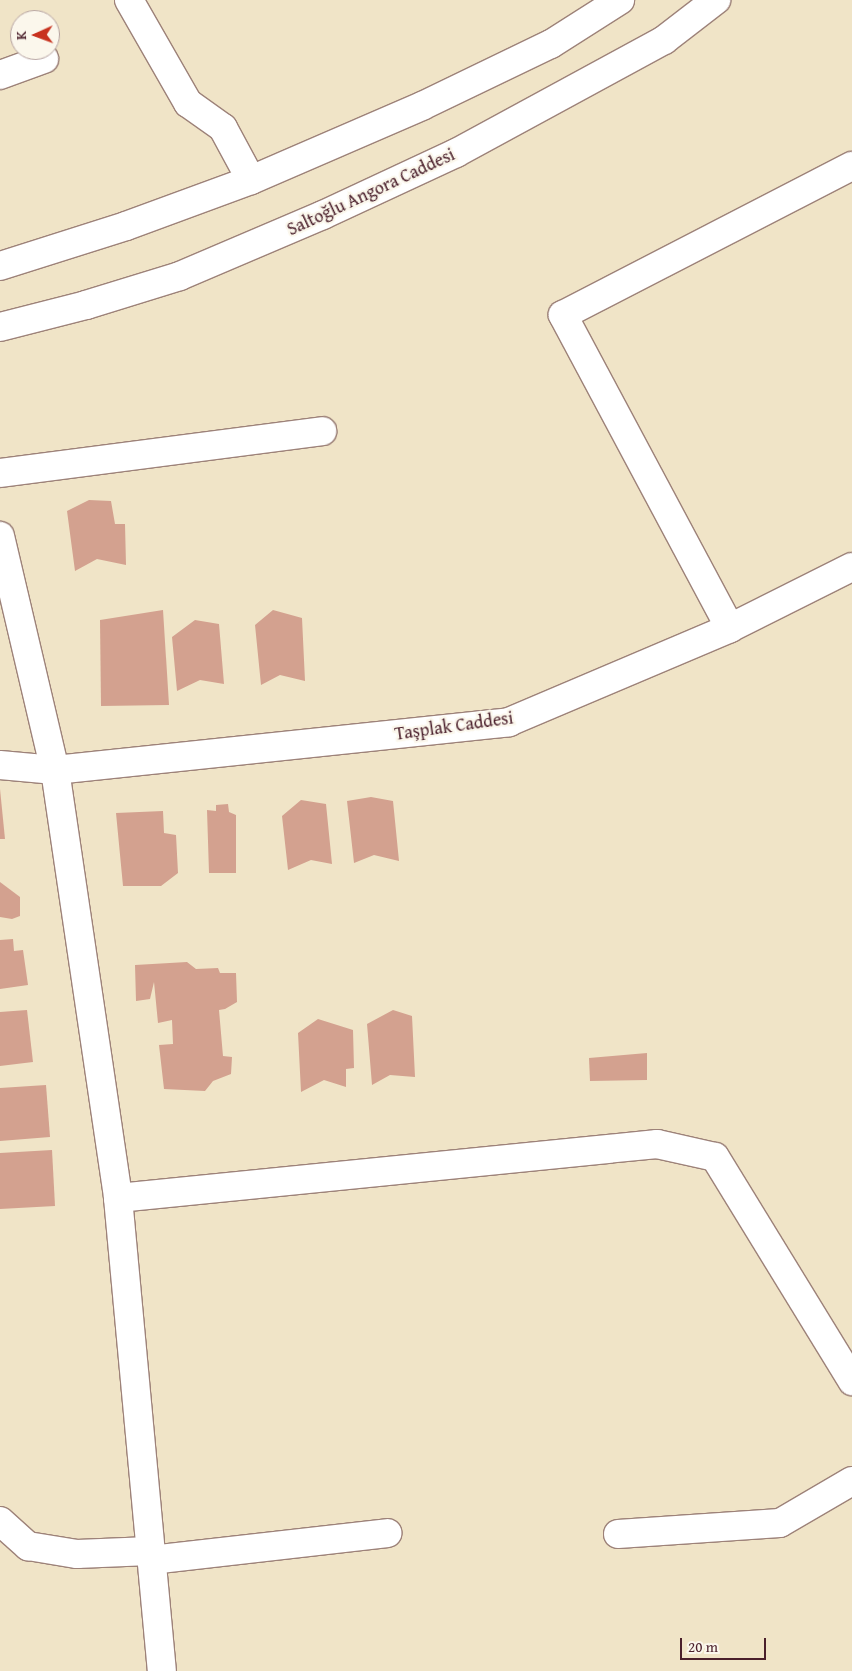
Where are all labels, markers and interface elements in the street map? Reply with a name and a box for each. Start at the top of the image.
north arrow [10,10,60,60]
text: K [11,31,31,40]
street label: Saltoğlu Angora Caddesi [284,144,458,240]
street label: Taşplak Caddesi [393,707,515,745]
scale bar [682,1628,768,1660]
text: 20 m [688,1636,718,1657]

